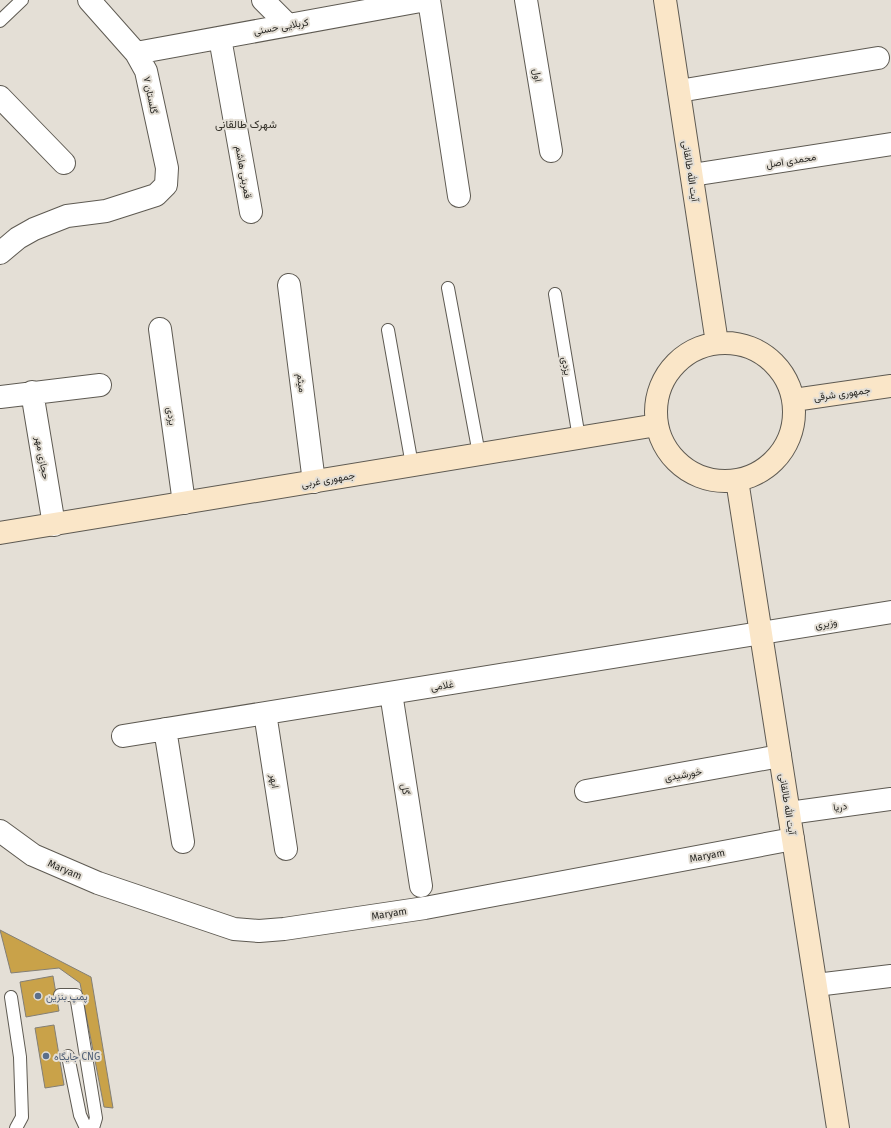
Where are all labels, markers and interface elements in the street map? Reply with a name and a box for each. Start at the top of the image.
street label: کربلایی حسنی [253,16,310,38]
street label: اول [530,68,544,83]
street label: گلستان ۷ [140,75,160,115]
district label: شهرک طالقانی [215,118,277,131]
street label: آیت الله طالقانی [679,140,701,203]
street label: قمربنی هاشم [232,145,254,200]
street label: محمدی اصل [765,151,817,171]
street label: یزدی [559,356,573,376]
street label: میثم [294,373,308,393]
street label: جمهوری شرقی [813,384,872,404]
street label: یزدی [164,406,178,426]
street label: حجازی مهر [32,435,52,481]
street label: جمهوری غربی [300,469,356,491]
street label: وزیری [814,616,838,632]
street label: غلامی [430,678,455,694]
street label: خورشیدی [664,766,703,784]
street label: ابهر [267,772,281,789]
street label: آیت الله طالقانی [776,773,798,836]
street label: گل [398,783,412,796]
street label: دریا [832,800,848,814]
street label: Maryam [688,847,726,865]
street label: Maryam [46,857,83,882]
street label: Maryam [371,905,408,923]
marker: پمپ بنزین [33,991,43,1001]
place label: پمپ بنزین [46,991,88,1004]
marker: جایگاه CNG [41,1051,51,1061]
place label: جایگاه CNG [54,1051,100,1063]

